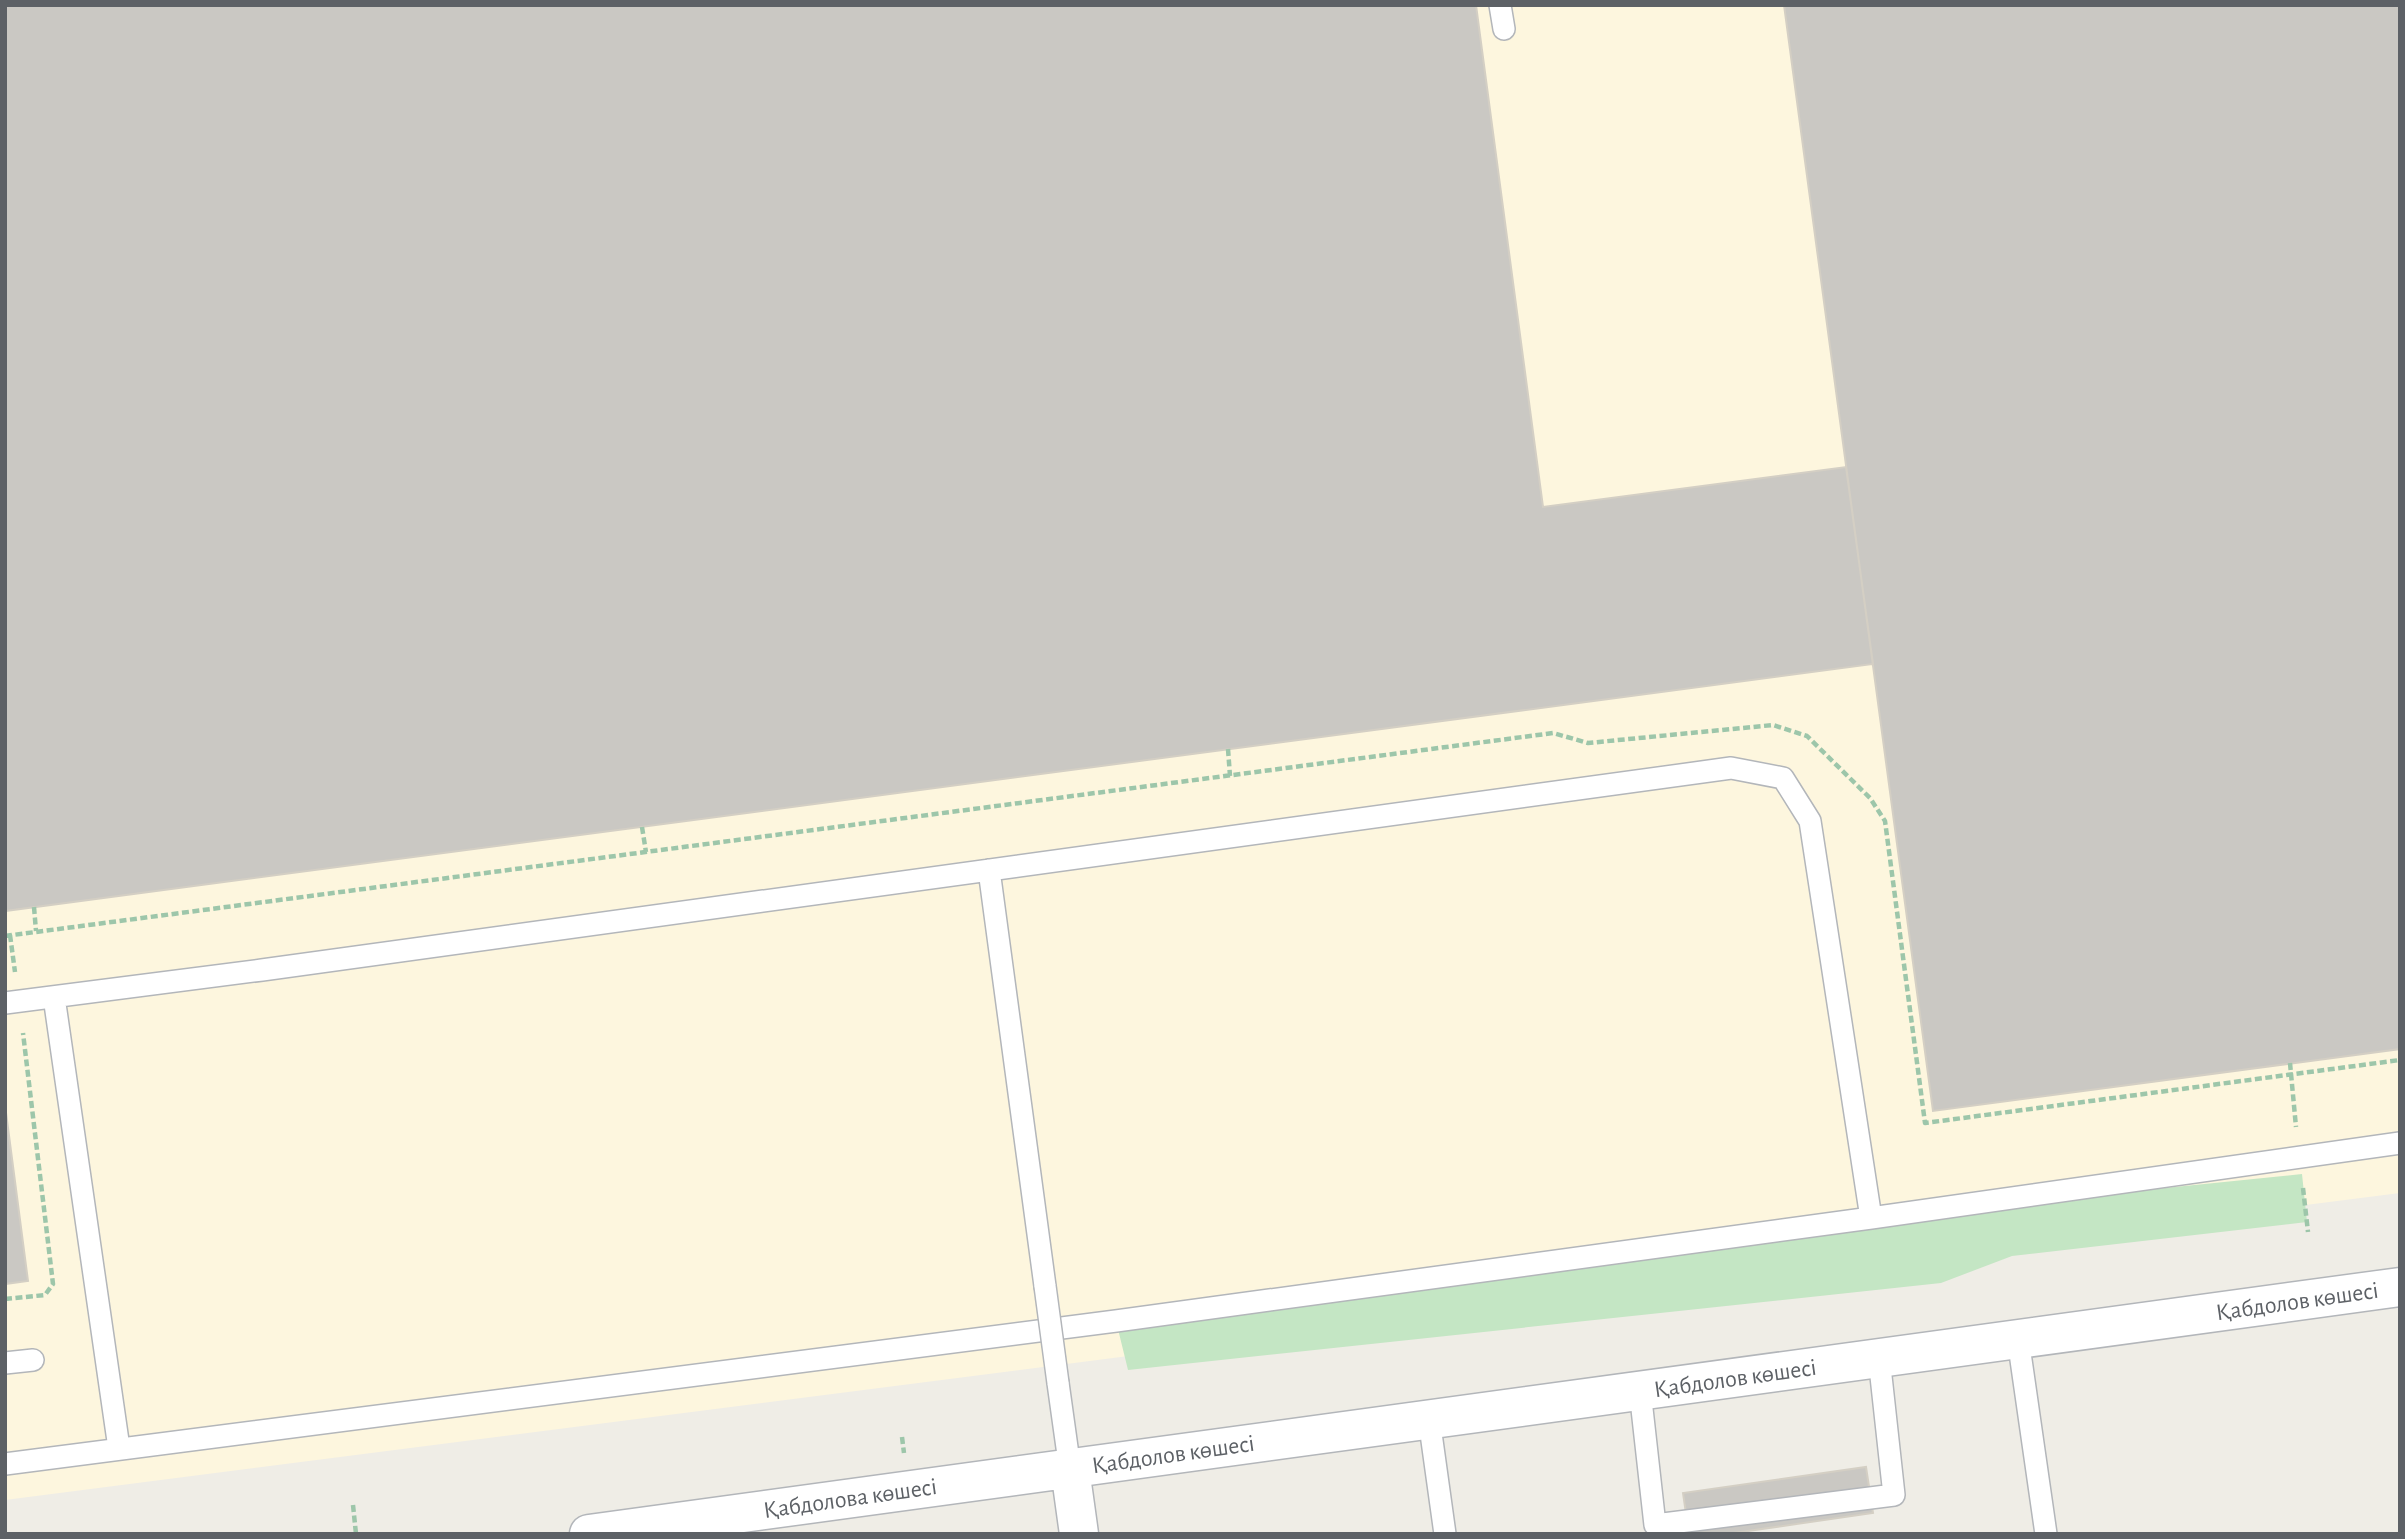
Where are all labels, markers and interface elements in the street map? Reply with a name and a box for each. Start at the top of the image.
street label: Қабдолов көшесі [2214,1279,2380,1325]
street label: Қабдолов көшесі [1652,1356,1818,1402]
street label: Қабдолов көшесі [1090,1432,1256,1478]
street label: Қабдолова көшесі [762,1475,938,1523]

